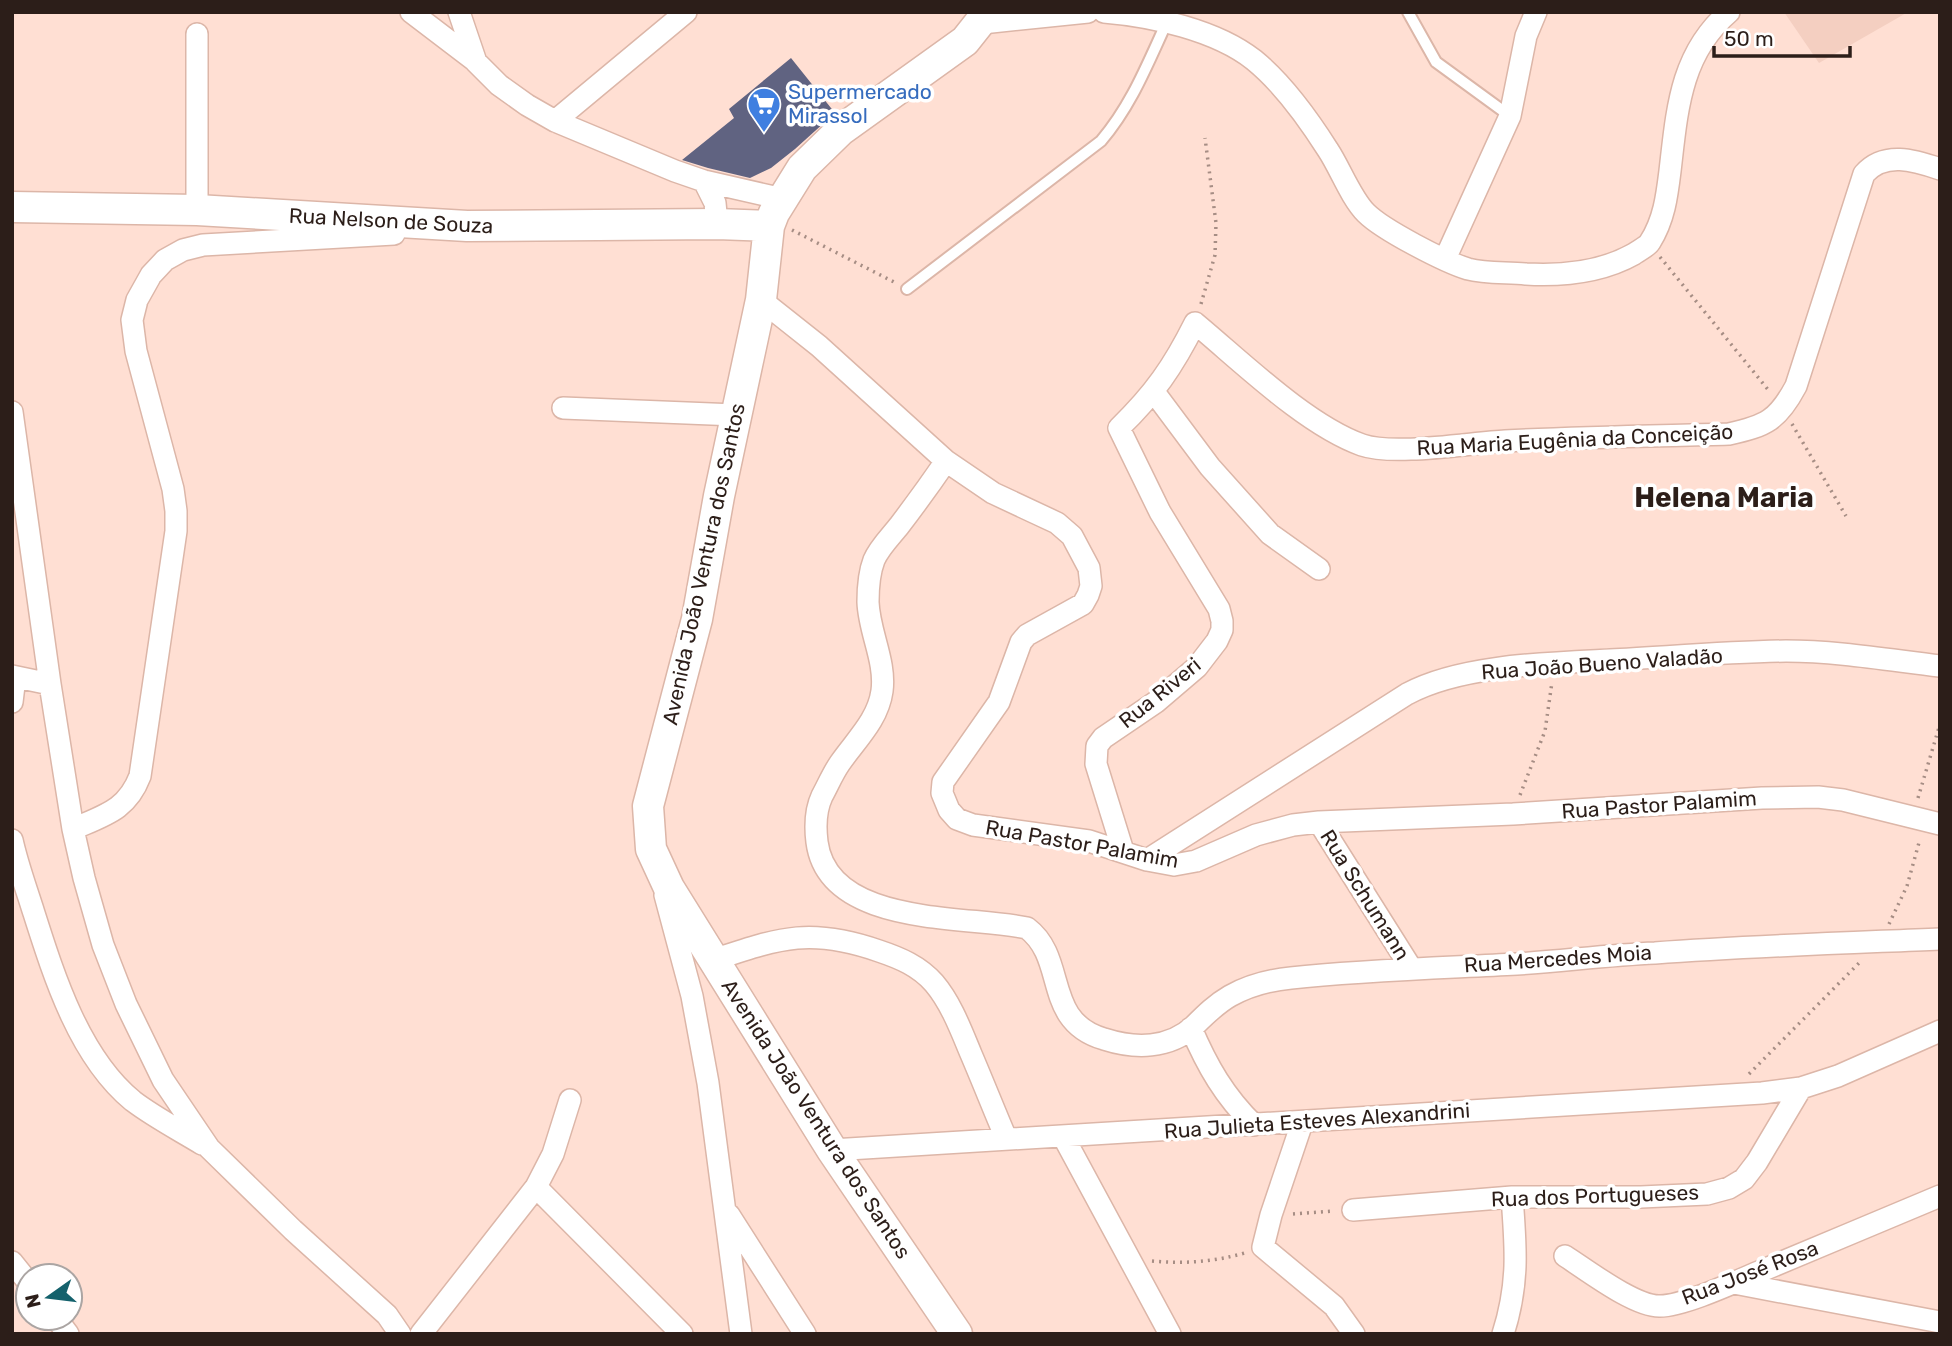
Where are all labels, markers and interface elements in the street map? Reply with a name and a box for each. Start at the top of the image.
scale bar [1714,14,1850,58]
text: 50 m [1724,26,1774,51]
place label: Supermercado Mirassol [788,79,932,128]
supermarket icon: Supermercado Mirassol [745,85,783,134]
street label: Rua Nelson de Souza [288,203,494,238]
street label: Avenida João Ventura dos Santos [657,401,750,727]
street label: Rua Maria Eugênia da Conceição [1416,419,1734,460]
district label: Helena Maria [1634,481,1814,514]
street label: Rua João Bueno Valadão [1480,643,1724,684]
street label: Rua Riveri [1114,652,1206,733]
street label: Rua Pastor Palamim [1561,785,1757,824]
street label: Rua Pastor Palamim [984,814,1181,873]
street label: Rua Schumann [1315,825,1415,965]
street label: Rua Mercedes Moia [1463,939,1653,978]
street label: Avenida João Ventura dos Santos [717,974,916,1263]
street label: Rua Julieta Esteves Alexandrini [1163,1097,1471,1144]
street label: Rua dos Portugueses [1491,1179,1699,1212]
street label: Rua José Rosa [1678,1235,1822,1310]
north arrow [14,1262,84,1332]
text: N [20,1292,46,1310]

